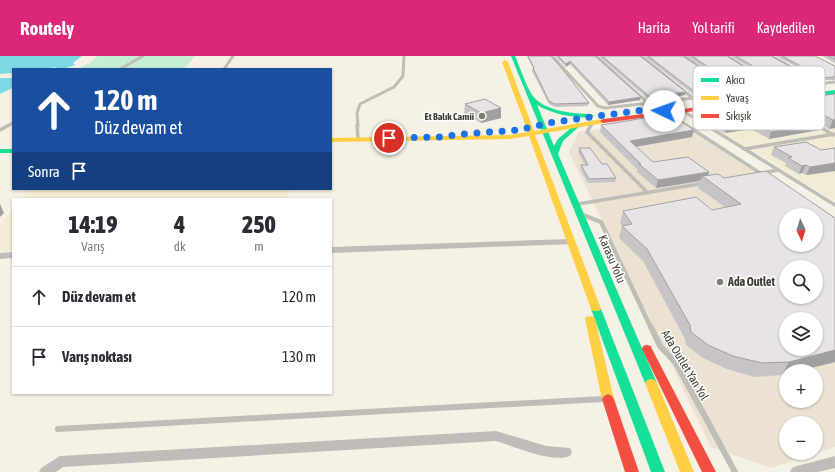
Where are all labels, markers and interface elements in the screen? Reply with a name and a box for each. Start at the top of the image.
text: Routely [20,17,74,39]
text: Harita [638,20,670,36]
text: Yol tarifi [692,20,735,36]
text: Kaydedilen [757,20,815,36]
legend [693,66,825,130]
text: Akıcı [726,74,745,86]
icon: ahead [28,84,80,136]
text: 120 m [94,84,157,116]
position arrow [643,90,685,132]
text: Yavaş [726,92,749,104]
text: Sıkışık [726,110,752,122]
place label: Et Balık Camii [424,111,474,122]
marker: Et Balık Camii [477,111,487,121]
text: Düz devam et [94,117,183,138]
pin [372,121,406,155]
icon: arrive [378,127,400,149]
icon: arrive [68,160,90,182]
text: Sonra [28,163,60,180]
north arrow [779,208,823,252]
map controls [779,208,823,460]
text: 14:19 [68,211,118,238]
text: 4 [174,211,185,238]
text: 250 [242,211,276,238]
street label: Karasu Yolu [596,233,628,285]
text: Varış [81,239,105,254]
text: dk [174,239,186,254]
text: m [254,239,264,254]
button: search [779,260,823,304]
place label: Ada Outlet [727,275,776,289]
marker: Ada Outlet [715,277,725,287]
icon: ahead [28,286,50,308]
text: Düz devam et [62,288,136,305]
text: 120 m [282,288,316,305]
button: layers [779,312,823,356]
street label: Ada Outlet Yan Yol [658,327,712,403]
icon: arrive [28,346,50,368]
text: Varış noktası [62,348,132,365]
text: 130 m [282,348,316,365]
button: + [779,364,823,408]
button: − [779,416,823,460]

